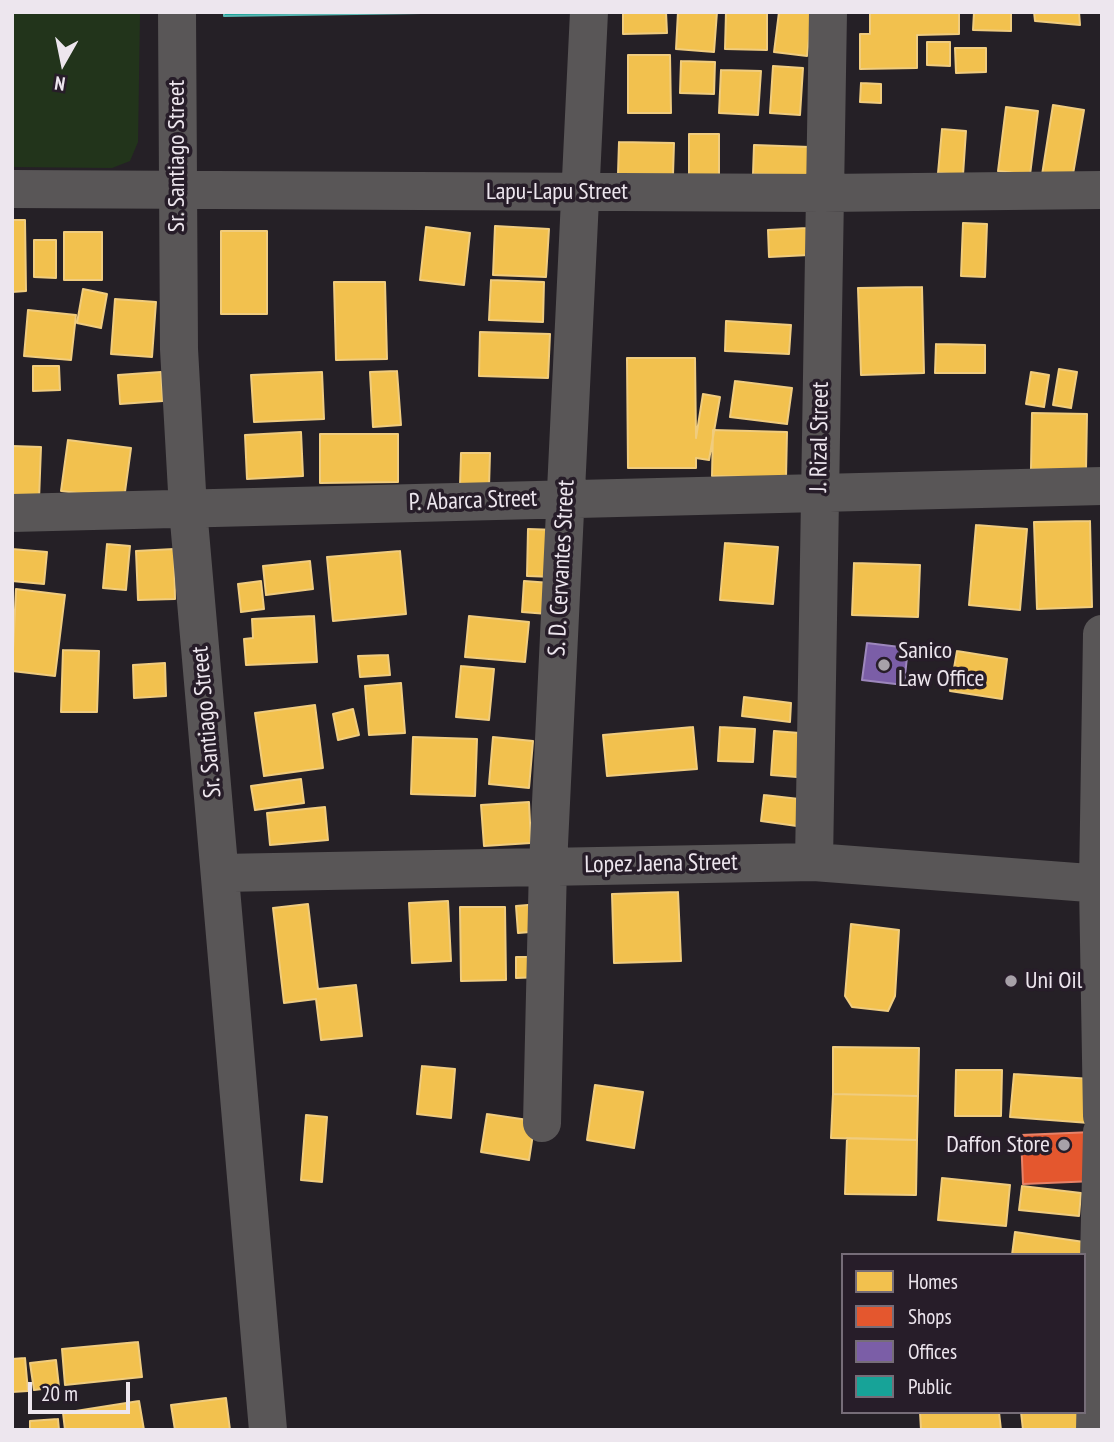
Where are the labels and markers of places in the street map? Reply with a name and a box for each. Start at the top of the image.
place label: Sanico Law Office [898,637,984,693]
marker: Sanico Law Office [876,657,892,673]
place label: Uni Oil [1025,967,1082,995]
marker: Uni Oil [1003,973,1019,989]
place label: Daffon Store [946,1131,1050,1159]
marker: Daffon Store [1056,1137,1072,1153]

